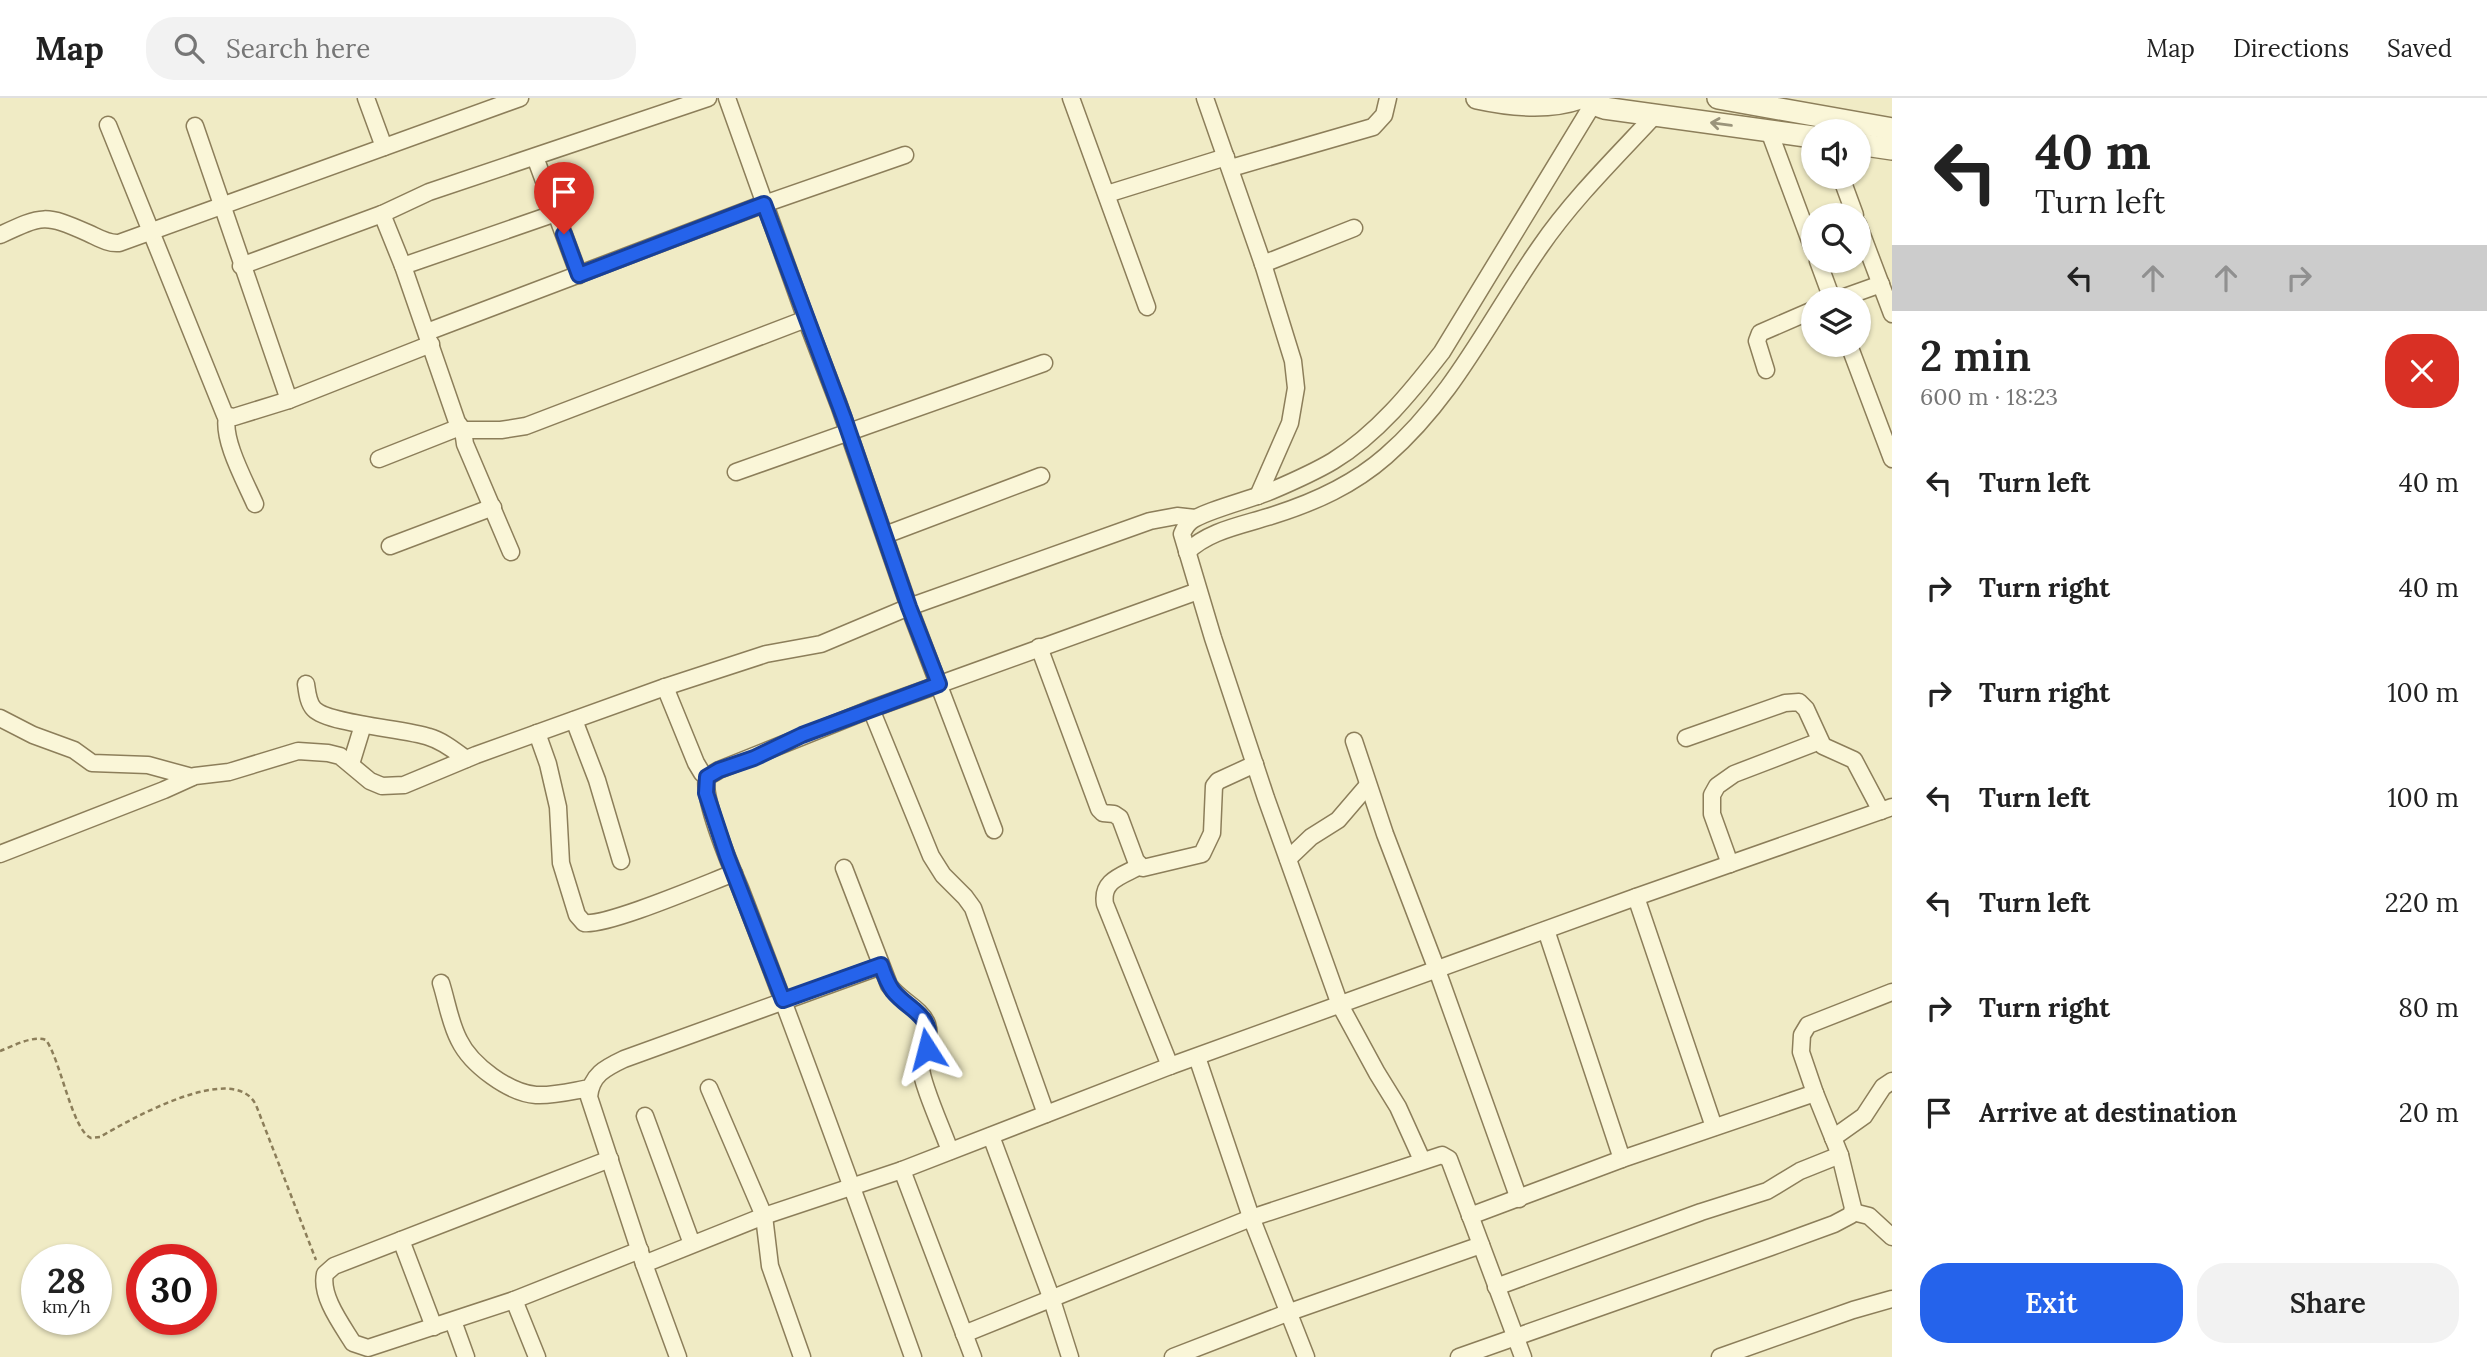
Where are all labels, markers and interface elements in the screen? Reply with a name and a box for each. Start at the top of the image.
search box [146,17,636,80]
text: Map [35,27,104,69]
icon: search [170,29,208,67]
text: Search here [226,32,370,65]
text: Map [2146,33,2195,64]
text: Directions [2233,33,2349,64]
text: Saved [2387,33,2452,64]
one-way arrow [1710,117,1733,130]
map controls [1801,119,1871,357]
button: sound [1801,119,1871,189]
text: 40 m [2035,120,2151,182]
icon: left [1920,126,2011,217]
pin [534,162,594,234]
icon: arrive [545,173,583,211]
text: Turn left [2035,181,2165,222]
button: search [1801,203,1871,273]
icon: left [2061,259,2099,297]
icon: ahead [2134,259,2172,297]
icon: ahead [2207,259,2245,297]
icon: right [2280,259,2318,297]
button: layers [1801,287,1871,357]
text: 2 min [1920,329,2031,383]
button: close [2385,334,2459,408]
text: 600 m · 18:23 [1920,382,2058,411]
icon: left [1920,464,1958,502]
text: Turn left [1979,466,2090,499]
text: 40 m [2399,466,2459,499]
icon: right [1920,569,1958,607]
text: Turn right [1979,571,2110,604]
text: 40 m [2399,571,2459,604]
icon: right [1920,674,1958,712]
text: Turn right [1979,676,2110,709]
text: 100 m [2387,676,2459,709]
icon: left [1920,779,1958,817]
text: Turn left [1979,781,2090,814]
text: 100 m [2387,781,2459,814]
icon: left [1920,884,1958,922]
text: Turn left [1979,886,2090,919]
text: 220 m [2385,886,2459,919]
icon: right [1920,989,1958,1027]
text: Turn right [1979,991,2110,1024]
text: 80 m [2398,991,2459,1024]
position arrow [890,1012,964,1086]
icon: arrive [1920,1094,1958,1132]
text: Arrive at destination [1979,1096,2237,1129]
text: 20 m [2399,1096,2459,1129]
speed limit sign: 30 [126,1244,217,1335]
text: 28 [47,1258,86,1303]
button: Exit [1920,1263,2183,1343]
button: Share [2197,1263,2459,1343]
text: km/h [42,1295,91,1318]

